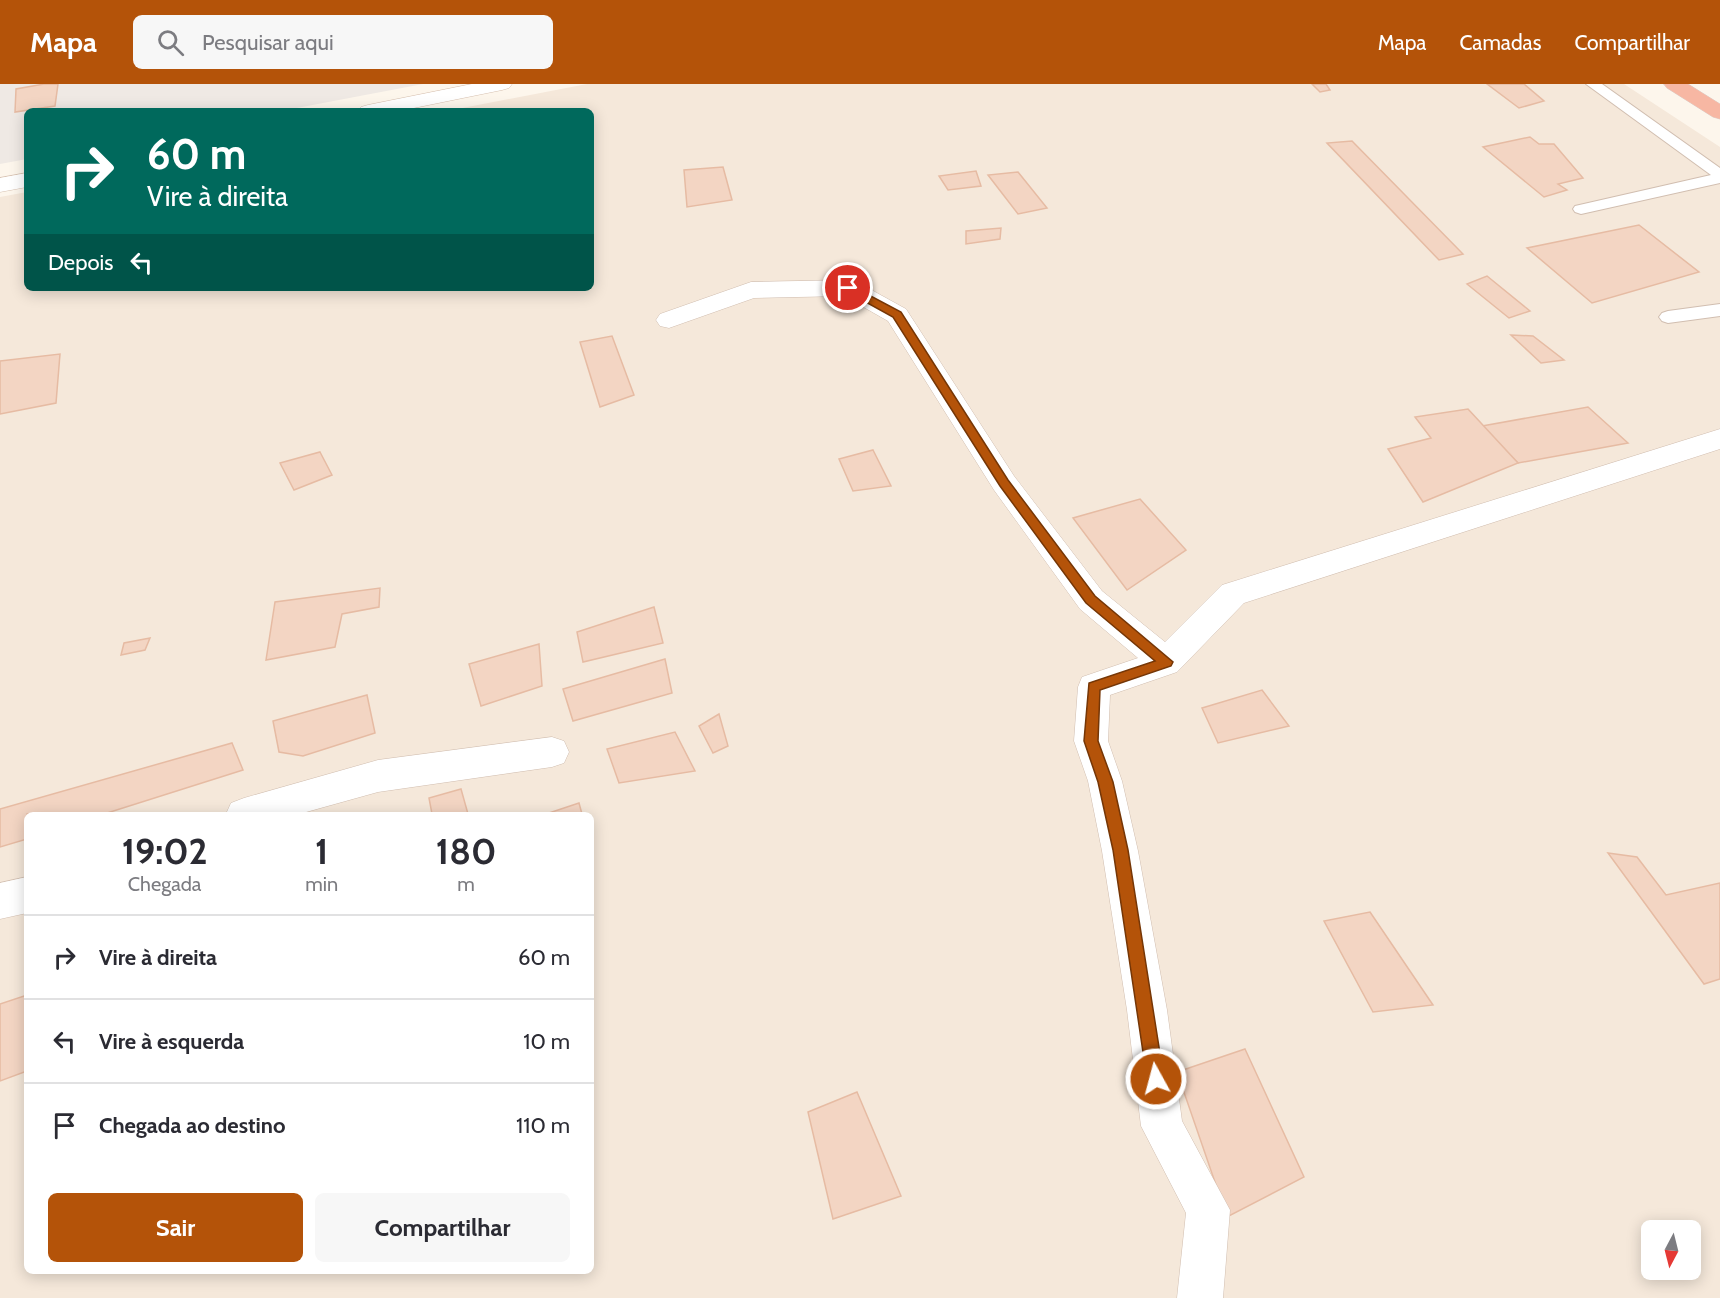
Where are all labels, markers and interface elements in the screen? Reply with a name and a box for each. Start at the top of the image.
search box [133,15,553,69]
text: Mapa [30,25,97,59]
icon: search [154,26,187,59]
text: Pesquisar aqui [202,29,334,56]
text: Mapa [1378,30,1426,55]
text: Camadas [1459,30,1541,55]
text: Compartilhar [1574,30,1690,55]
text: 60 m [147,128,246,180]
icon: right [48,132,126,210]
text: Vire à direita [147,180,288,213]
icon: left [125,246,158,279]
text: Depois [48,249,113,276]
pin [822,262,873,313]
icon: arrive [831,271,864,304]
text: 19:02 [122,829,208,873]
text: 1 [315,829,328,873]
text: 180 [436,829,496,873]
text: Chegada [128,872,201,896]
text: min [305,872,338,896]
text: m [457,872,475,896]
icon: right [48,941,81,974]
text: Vire à direita [99,944,217,971]
text: 60 m [518,944,570,971]
icon: left [48,1025,81,1058]
text: Vire à esquerda [99,1028,244,1055]
text: 10 m [523,1028,570,1055]
position arrow [1124,1047,1188,1111]
icon: arrive [48,1109,81,1142]
text: Chegada ao destino [99,1112,285,1139]
text: 110 m [516,1112,570,1139]
button: Sair [48,1193,303,1262]
button: Compartilhar [315,1193,570,1262]
north arrow [1641,1220,1701,1280]
map controls [1641,1220,1701,1280]

